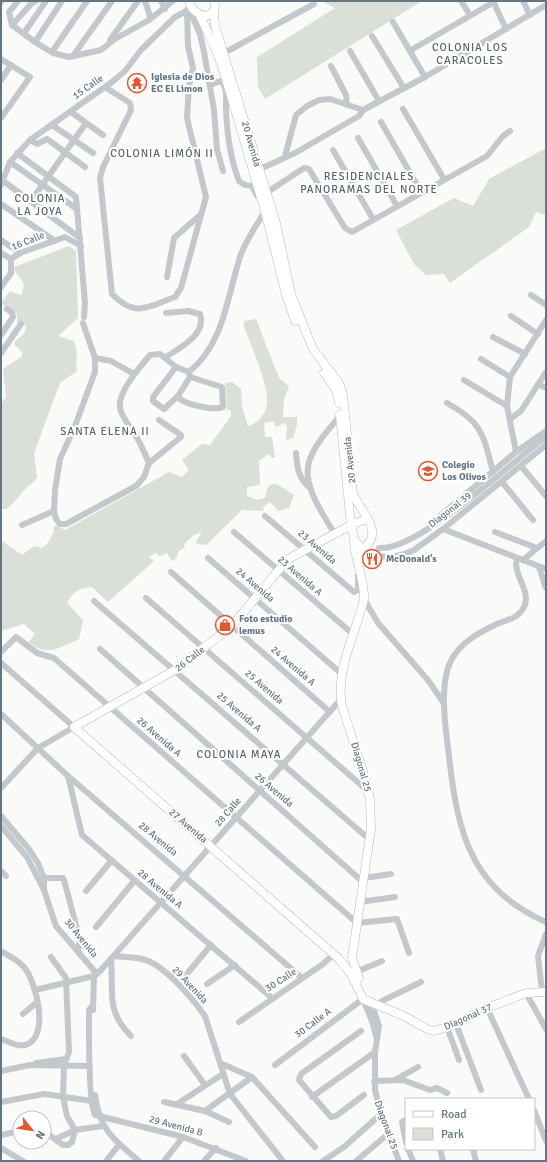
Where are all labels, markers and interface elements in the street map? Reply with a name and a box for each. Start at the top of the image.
district label: COLONIA LOS CARACOLES [432,41,508,67]
place label: Iglesia de Dios EC El Limon [151,71,215,95]
street label: 15 Calle [70,72,106,102]
temple icon: Iglesia de Dios EC El Limon [126,72,148,94]
street label: 20 Avenida [239,120,263,168]
district label: COLONIA LIMÓN II [110,146,214,160]
district label: RESIDENCIALES PANORAMAS DEL NORTE [300,170,438,196]
district label: COLONIA LA JOYA [15,192,65,218]
street label: 16 Calle [10,229,46,253]
district label: SANTA ELENA II [60,425,150,438]
street label: 20 Avenida [342,436,358,484]
place label: Colegio Los Olivos [442,459,486,483]
school or university icon: Colegio Los Olivos [417,460,439,482]
street label: Diagonal 39 [426,490,474,530]
street label: 23 Avenida [295,527,339,567]
restaurant icon: McDonald's [361,548,383,570]
street label: 23 Avenida A [275,553,325,599]
place label: McDonald's [386,553,437,565]
street label: 24 Avenida [233,565,277,605]
place label: Foto estudio lemus [239,613,293,637]
shop icon: Foto estudio lemus [214,614,236,636]
street label: 24 Avenida A [268,643,318,689]
street label: 26 Calle [173,644,207,674]
street label: 25 Avenida [242,667,286,707]
street label: 25 Avenida A [214,689,264,735]
street label: 26 Avenida A [134,714,184,760]
street label: Diagonal 25 [348,741,374,793]
district label: COLONIA MAYA [196,748,282,761]
street label: 26 Avenida [252,770,296,810]
street label: 28 Calle [212,795,244,829]
street label: 27 Avenida [166,806,210,846]
street label: 28 Avenida [136,819,180,859]
street label: 28 Avenida A [135,867,185,911]
street label: 30 Avenida [62,916,100,960]
street label: 29 Avenida [170,964,210,1006]
street label: 30 Calle [263,966,299,994]
street label: Diagonal 37 [442,1001,494,1033]
street label: 30 Calle A [292,1005,334,1041]
legend [405,1098,535,1150]
street label: Diagonal 25 [372,1099,400,1151]
text: Road [441,1107,467,1122]
north arrow [12,1110,52,1150]
street label: 29 Avenida B [148,1113,204,1139]
text: Park [441,1127,464,1142]
text: N [33,1128,48,1141]

